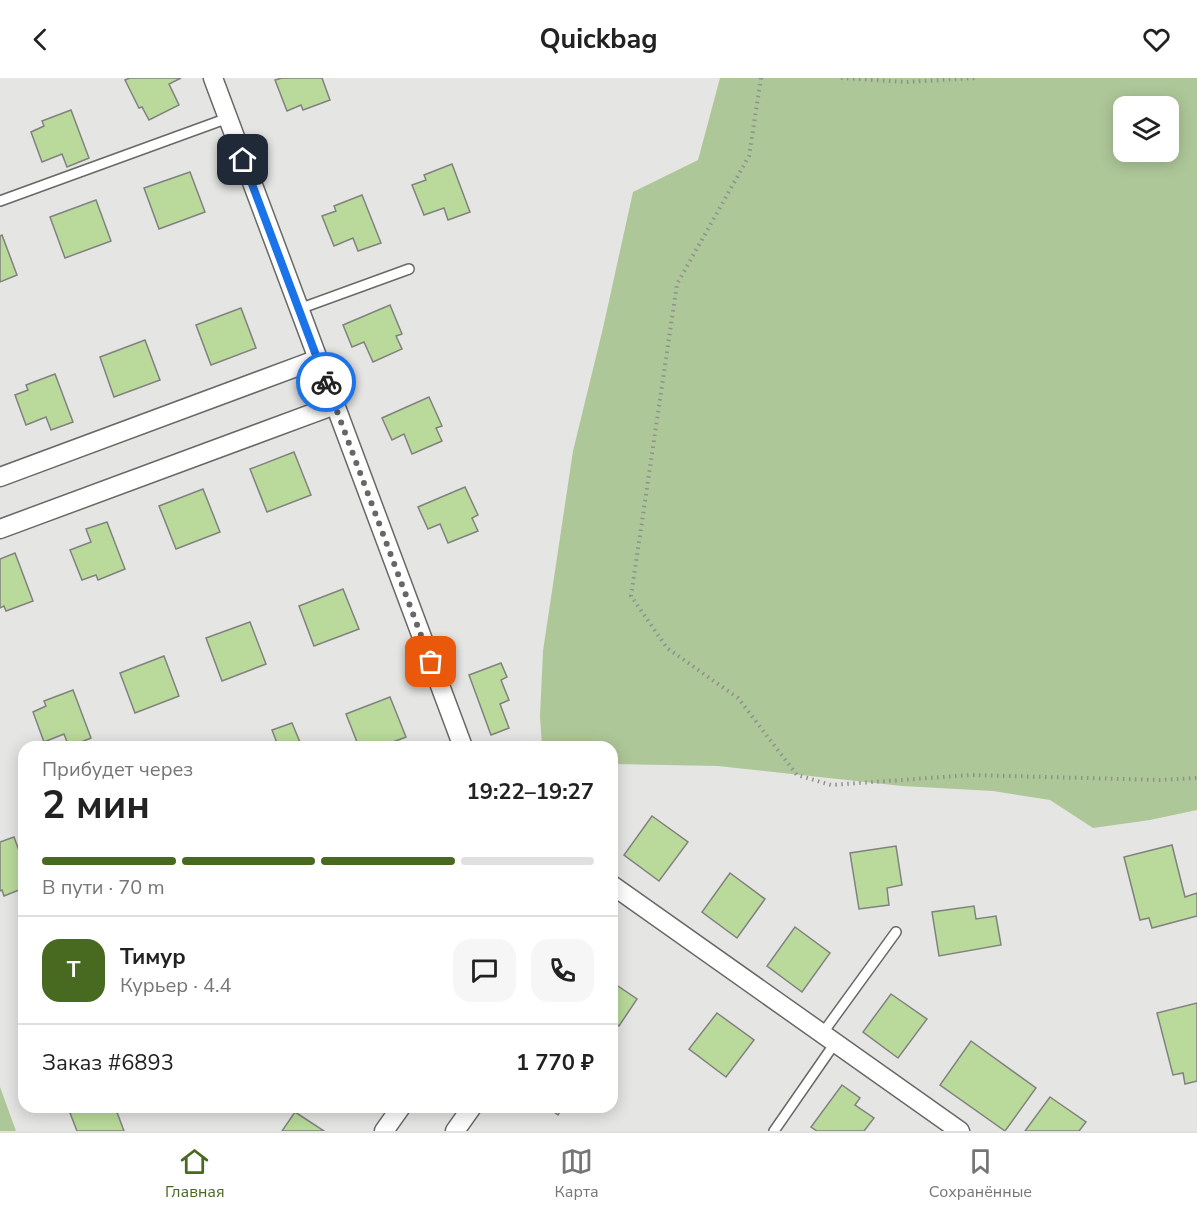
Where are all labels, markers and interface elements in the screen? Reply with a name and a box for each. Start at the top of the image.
text: Quickbag [539,21,658,58]
icon: back [24,23,57,56]
icon: heart [1140,23,1173,56]
map controls [1113,96,1179,162]
button: layers [1113,96,1179,162]
pin [217,134,268,185]
icon: home [226,143,259,176]
courier [296,352,356,412]
icon: bike [310,366,343,399]
pin [405,636,456,687]
icon: bag [414,645,447,678]
text: Прибудет через [42,756,193,783]
text: 19:22–19:27 [466,777,594,807]
text: 2 мин [42,779,150,832]
text: В пути · 70 m [42,874,165,901]
button: chat [453,939,516,1002]
button: phone [531,939,594,1002]
text: Тимур [120,942,186,972]
text: Т [67,955,80,985]
text: Курьер · 4.4 [120,972,232,999]
text: Заказ #6893 [42,1048,174,1078]
text: 1 770 ₽ [516,1048,594,1078]
tab: Главная [165,1145,225,1203]
tab: Карта [555,1145,599,1203]
tab: Сохранённые [929,1145,1032,1203]

